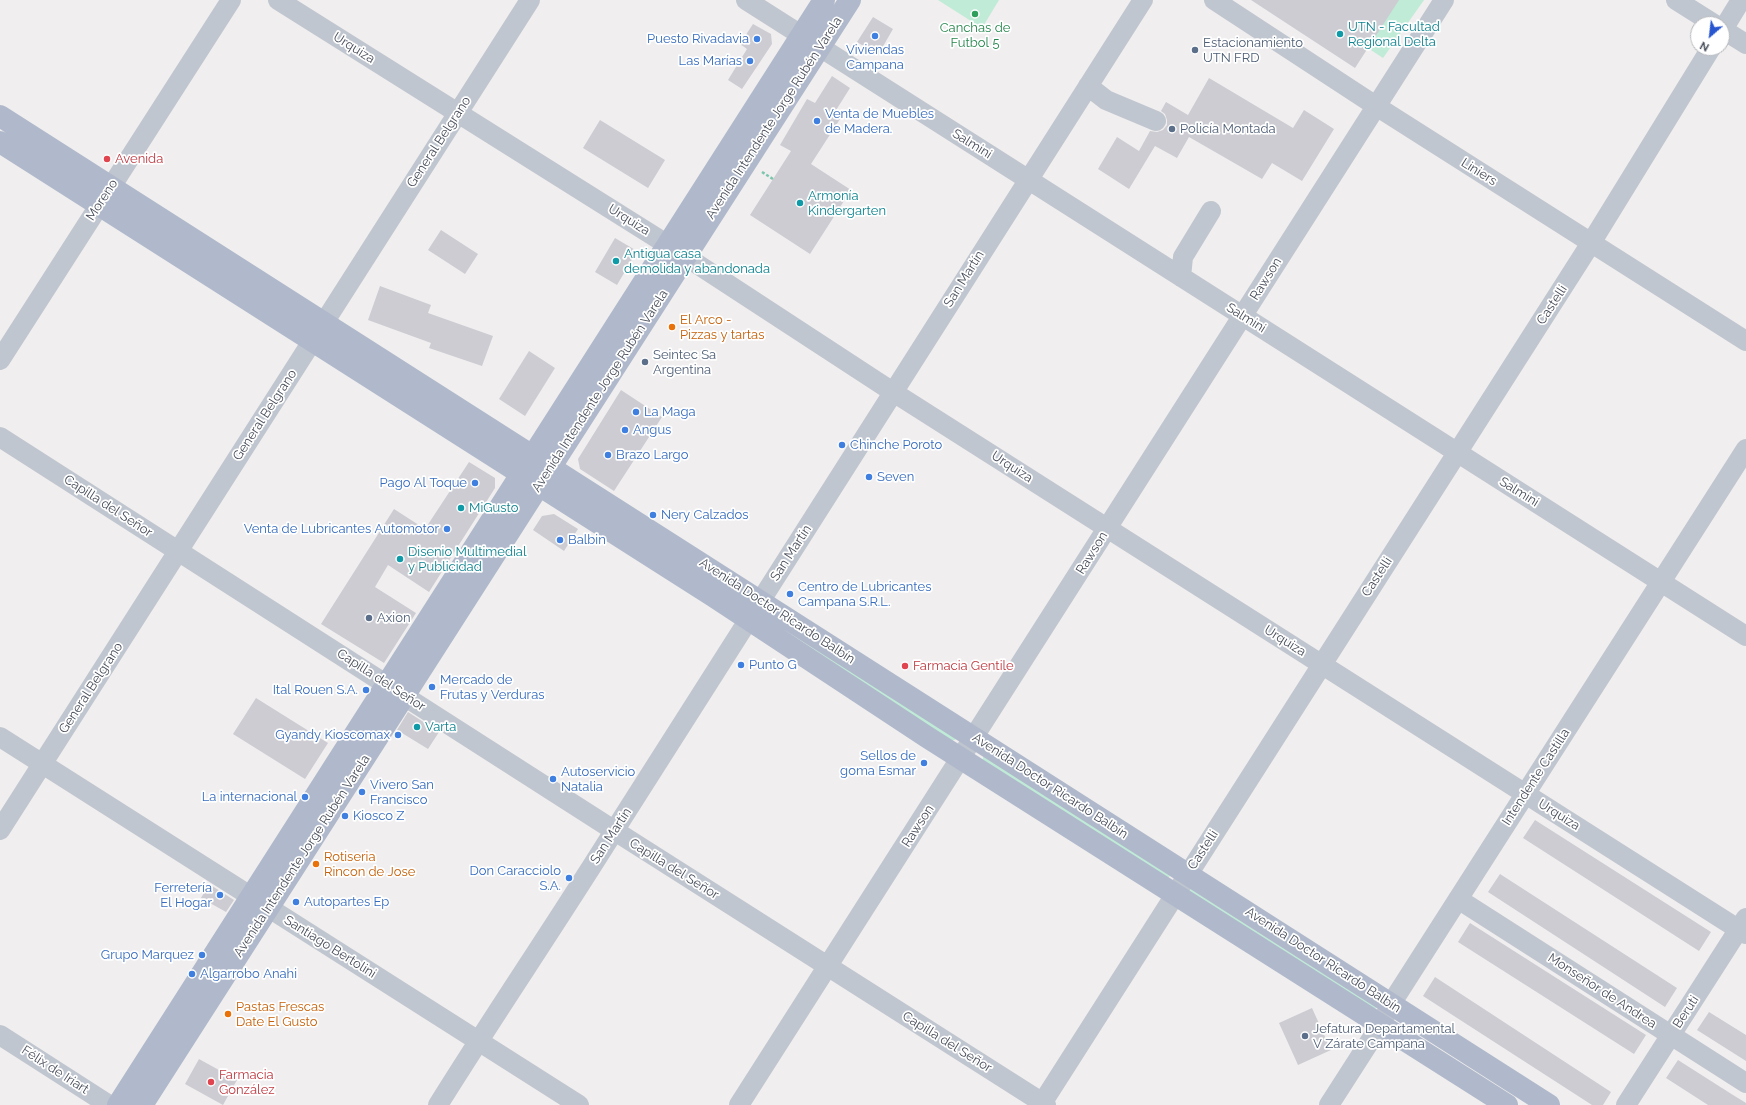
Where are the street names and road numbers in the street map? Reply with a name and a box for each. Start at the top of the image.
street label: Avenida Intendente Jorge Rubén Varela [703,14,845,222]
street label: Urquiza [330,29,378,67]
street label: General Belgrano [404,94,474,190]
street label: Salmini [949,126,995,162]
street label: Liniers [1458,155,1500,189]
street label: Moreno [83,176,121,224]
street label: Urquiza [605,201,653,239]
street label: San Martín [941,248,987,310]
street label: Rawson [1247,255,1285,303]
street label: Castelli [1533,282,1571,328]
street label: Avenida Intendente Jorge Rubén Varela [529,287,671,495]
street label: Salmini [1223,300,1269,336]
street label: General Belgrano [230,367,300,463]
street label: Urquiza [988,448,1036,486]
street label: Capilla del Señor [61,472,155,540]
street label: Salmini [1496,474,1542,510]
street label: San Martín [767,522,815,584]
street label: Rawson [1073,529,1111,577]
street label: Castelli [1358,554,1396,600]
street label: Avenida Doctor Ricardo Balbín [696,555,858,667]
street label: Urquiza [1261,622,1309,660]
street label: General Belgrano [56,640,126,736]
street label: Capilla del Señor [334,646,428,714]
street label: Intendente Castilla [1499,726,1573,828]
street label: Avenida Doctor Ricardo Balbín [969,730,1131,842]
street label: Avenida Intendente Jorge Rubén Varela [231,752,373,960]
street label: Urquiza [1535,796,1583,834]
street label: Rawson [899,802,937,850]
street label: San Martín [587,805,635,867]
street label: Castelli [1184,827,1222,873]
street label: Capilla del Señor [626,835,722,903]
street label: Avenida Doctor Ricardo Balbín [1242,904,1404,1016]
street label: Santiago Bertolini [281,912,379,982]
street label: Monseñor de Andrea [1545,950,1659,1032]
street label: Beruti [1670,993,1702,1031]
street label: Capilla del Señor [899,1008,995,1076]
street label: Félix de Iriart [19,1043,91,1097]

